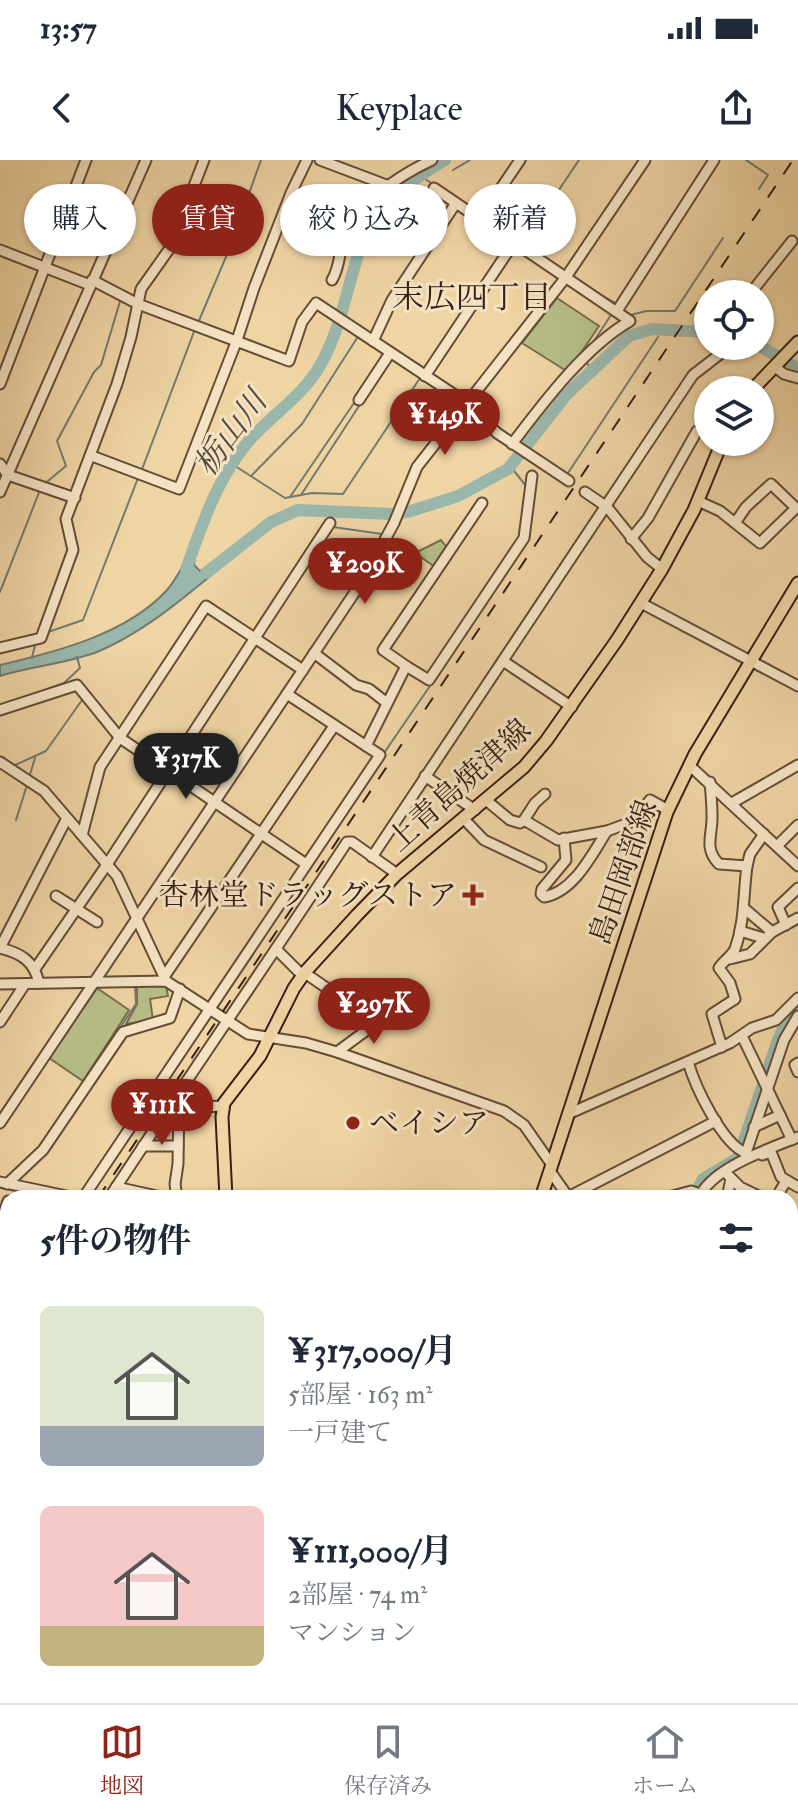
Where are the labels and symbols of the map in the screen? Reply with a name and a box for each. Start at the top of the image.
district label: 末広四丁目 [392,278,552,318]
water label: 栃山川 [186,381,277,484]
pin: ¥149K [389,389,501,457]
pin: ¥209K [309,538,421,606]
street label: 上青島焼津線 [380,711,539,859]
pin: ¥317K [130,733,242,801]
street label: 島田岡部線 [582,795,665,949]
place label: 杏林堂ドラッグストア [159,877,457,914]
marker: 杏林堂ドラッグストア [464,886,482,904]
pin: ¥297K [318,978,430,1046]
pin: ¥111K [106,1079,218,1147]
place label: ベイシア [369,1105,489,1142]
marker: ベイシア [344,1114,362,1132]

